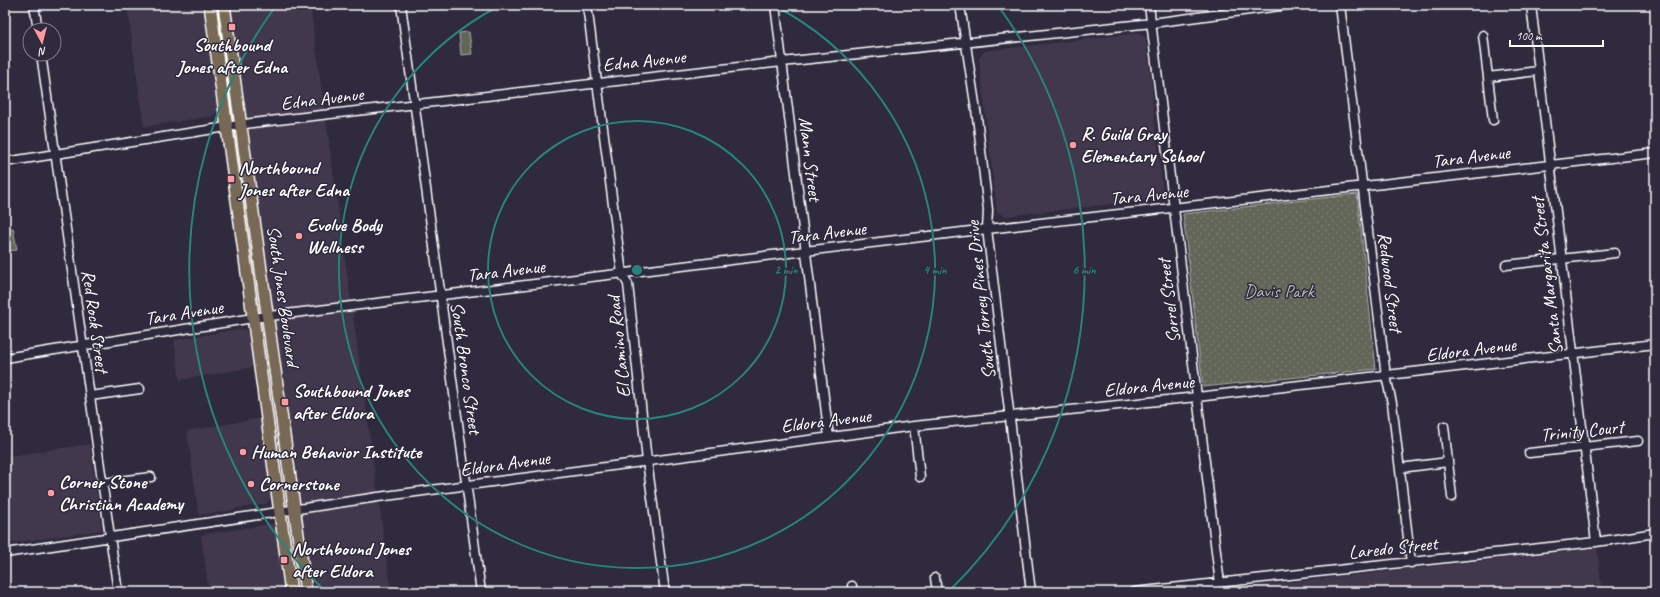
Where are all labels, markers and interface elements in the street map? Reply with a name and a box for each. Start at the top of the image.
north arrow [22,22,62,62]
marker: Southbound Jones after Edna [227,22,237,32]
scale bar [1510,22,1603,48]
text: 100 m [1516,28,1543,44]
place label: Southbound Jones after Edna [175,33,288,79]
text: N [37,45,47,60]
street label: Edna Avenue [602,45,688,77]
street label: Edna Avenue [279,82,366,116]
street label: Mann Street [793,116,827,204]
place label: R. Guild Gray Elementary School [1081,122,1205,168]
marker: R. Guild Gray Elementary School [1068,140,1078,150]
street label: Tara Avenue [1431,140,1513,174]
place label: Northbound Jones after Edna [237,156,350,202]
marker: Northbound Jones after Edna [226,174,236,184]
street label: Tara Avenue [1109,179,1191,211]
street label: Santa Margarita Street [1525,193,1569,356]
place label: Evolve Body Wellness [307,213,383,259]
street label: Tara Avenue [787,216,869,250]
street label: South Torrey Pines Drive [961,218,1001,380]
street label: South Jones Boulevard [261,224,305,371]
marker: Evolve Body Wellness [294,231,304,241]
street label: Redwood Street [1372,231,1408,336]
street label: Tara Avenue [466,254,548,288]
street label: Sorrel Street [1152,255,1186,345]
text: 2 min [775,262,798,278]
text: 4 min [924,262,947,278]
text: 6 min [1072,262,1096,278]
centre of rings [630,263,644,277]
street label: Red Rock Street [76,268,114,376]
park label: Davis Park [1244,279,1316,303]
street label: El Camino Road [601,292,636,399]
street label: Tara Avenue [144,295,226,331]
street label: South Bronco Street [445,300,487,437]
street label: Eldora Avenue [1425,332,1519,367]
street label: Eldora Avenue [1103,369,1197,403]
place label: Southbound Jones after Eldora [293,379,411,425]
marker: Southbound Jones after Eldora [280,397,290,407]
street label: Eldora Avenue [780,403,874,438]
street label: Trinity Court [1539,414,1627,447]
place label: Human Behavior Institute [251,440,423,464]
street label: Eldora Avenue [459,446,553,482]
marker: Human Behavior Institute [238,447,248,457]
place label: Corner Stone Christian Academy [59,470,186,516]
place label: Cornerstone [259,472,340,496]
marker: Cornerstone [246,479,256,489]
marker: Corner Stone Christian Academy [46,488,56,498]
street label: Laredo Street [1347,531,1440,565]
place label: Northbound Jones after Eldora [292,537,413,583]
marker: Northbound Jones after Eldora [279,555,289,565]

